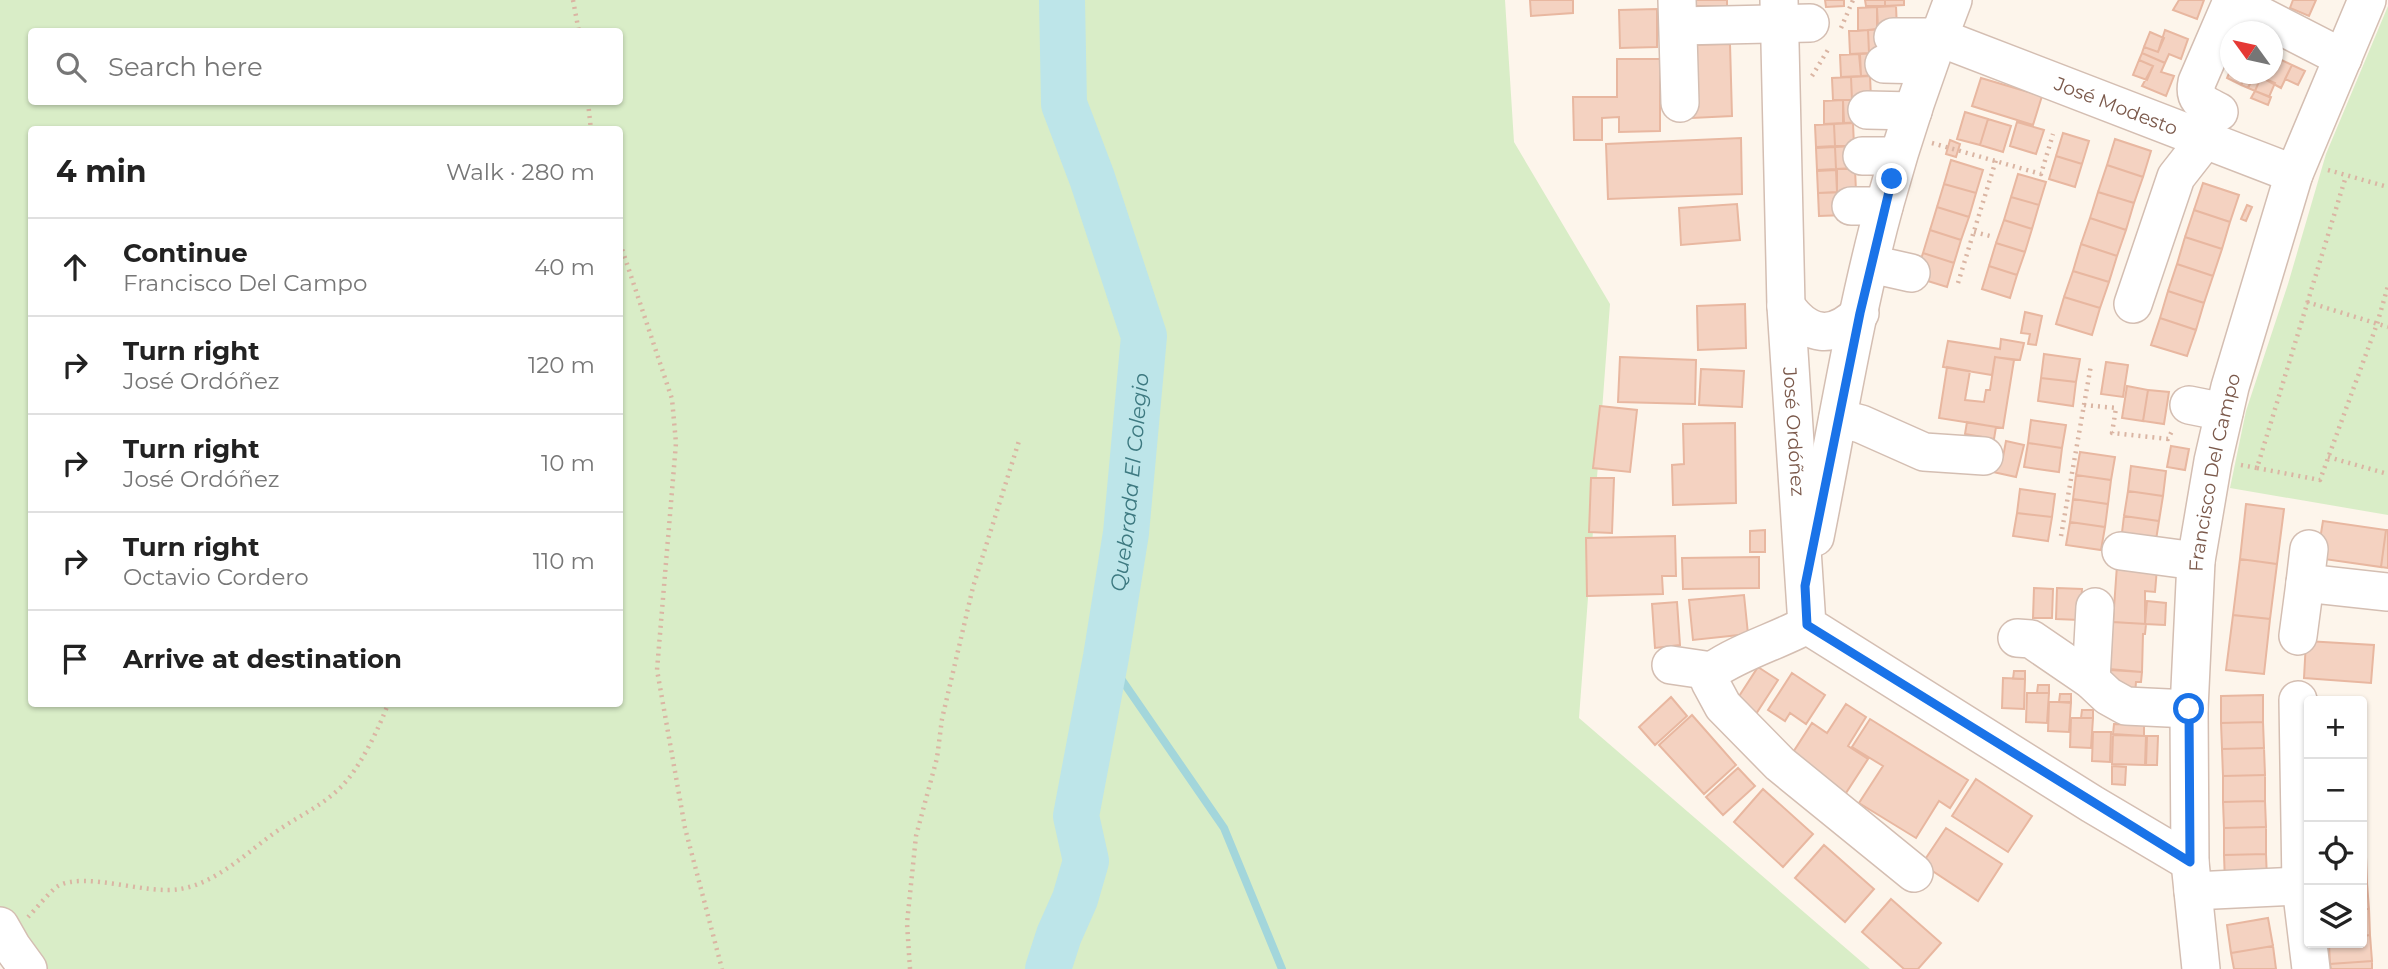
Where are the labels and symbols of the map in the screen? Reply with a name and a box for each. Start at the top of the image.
north arrow [2220,21,2283,84]
street label: José Modesto [2050,71,2181,140]
route end [1876,163,1907,194]
street label: José Ordóñez [1778,365,1810,497]
street label: Francisco Del Campo [2184,370,2245,572]
water label: Quebrada El Colegio [1104,372,1153,593]
route start [2173,693,2204,724]

